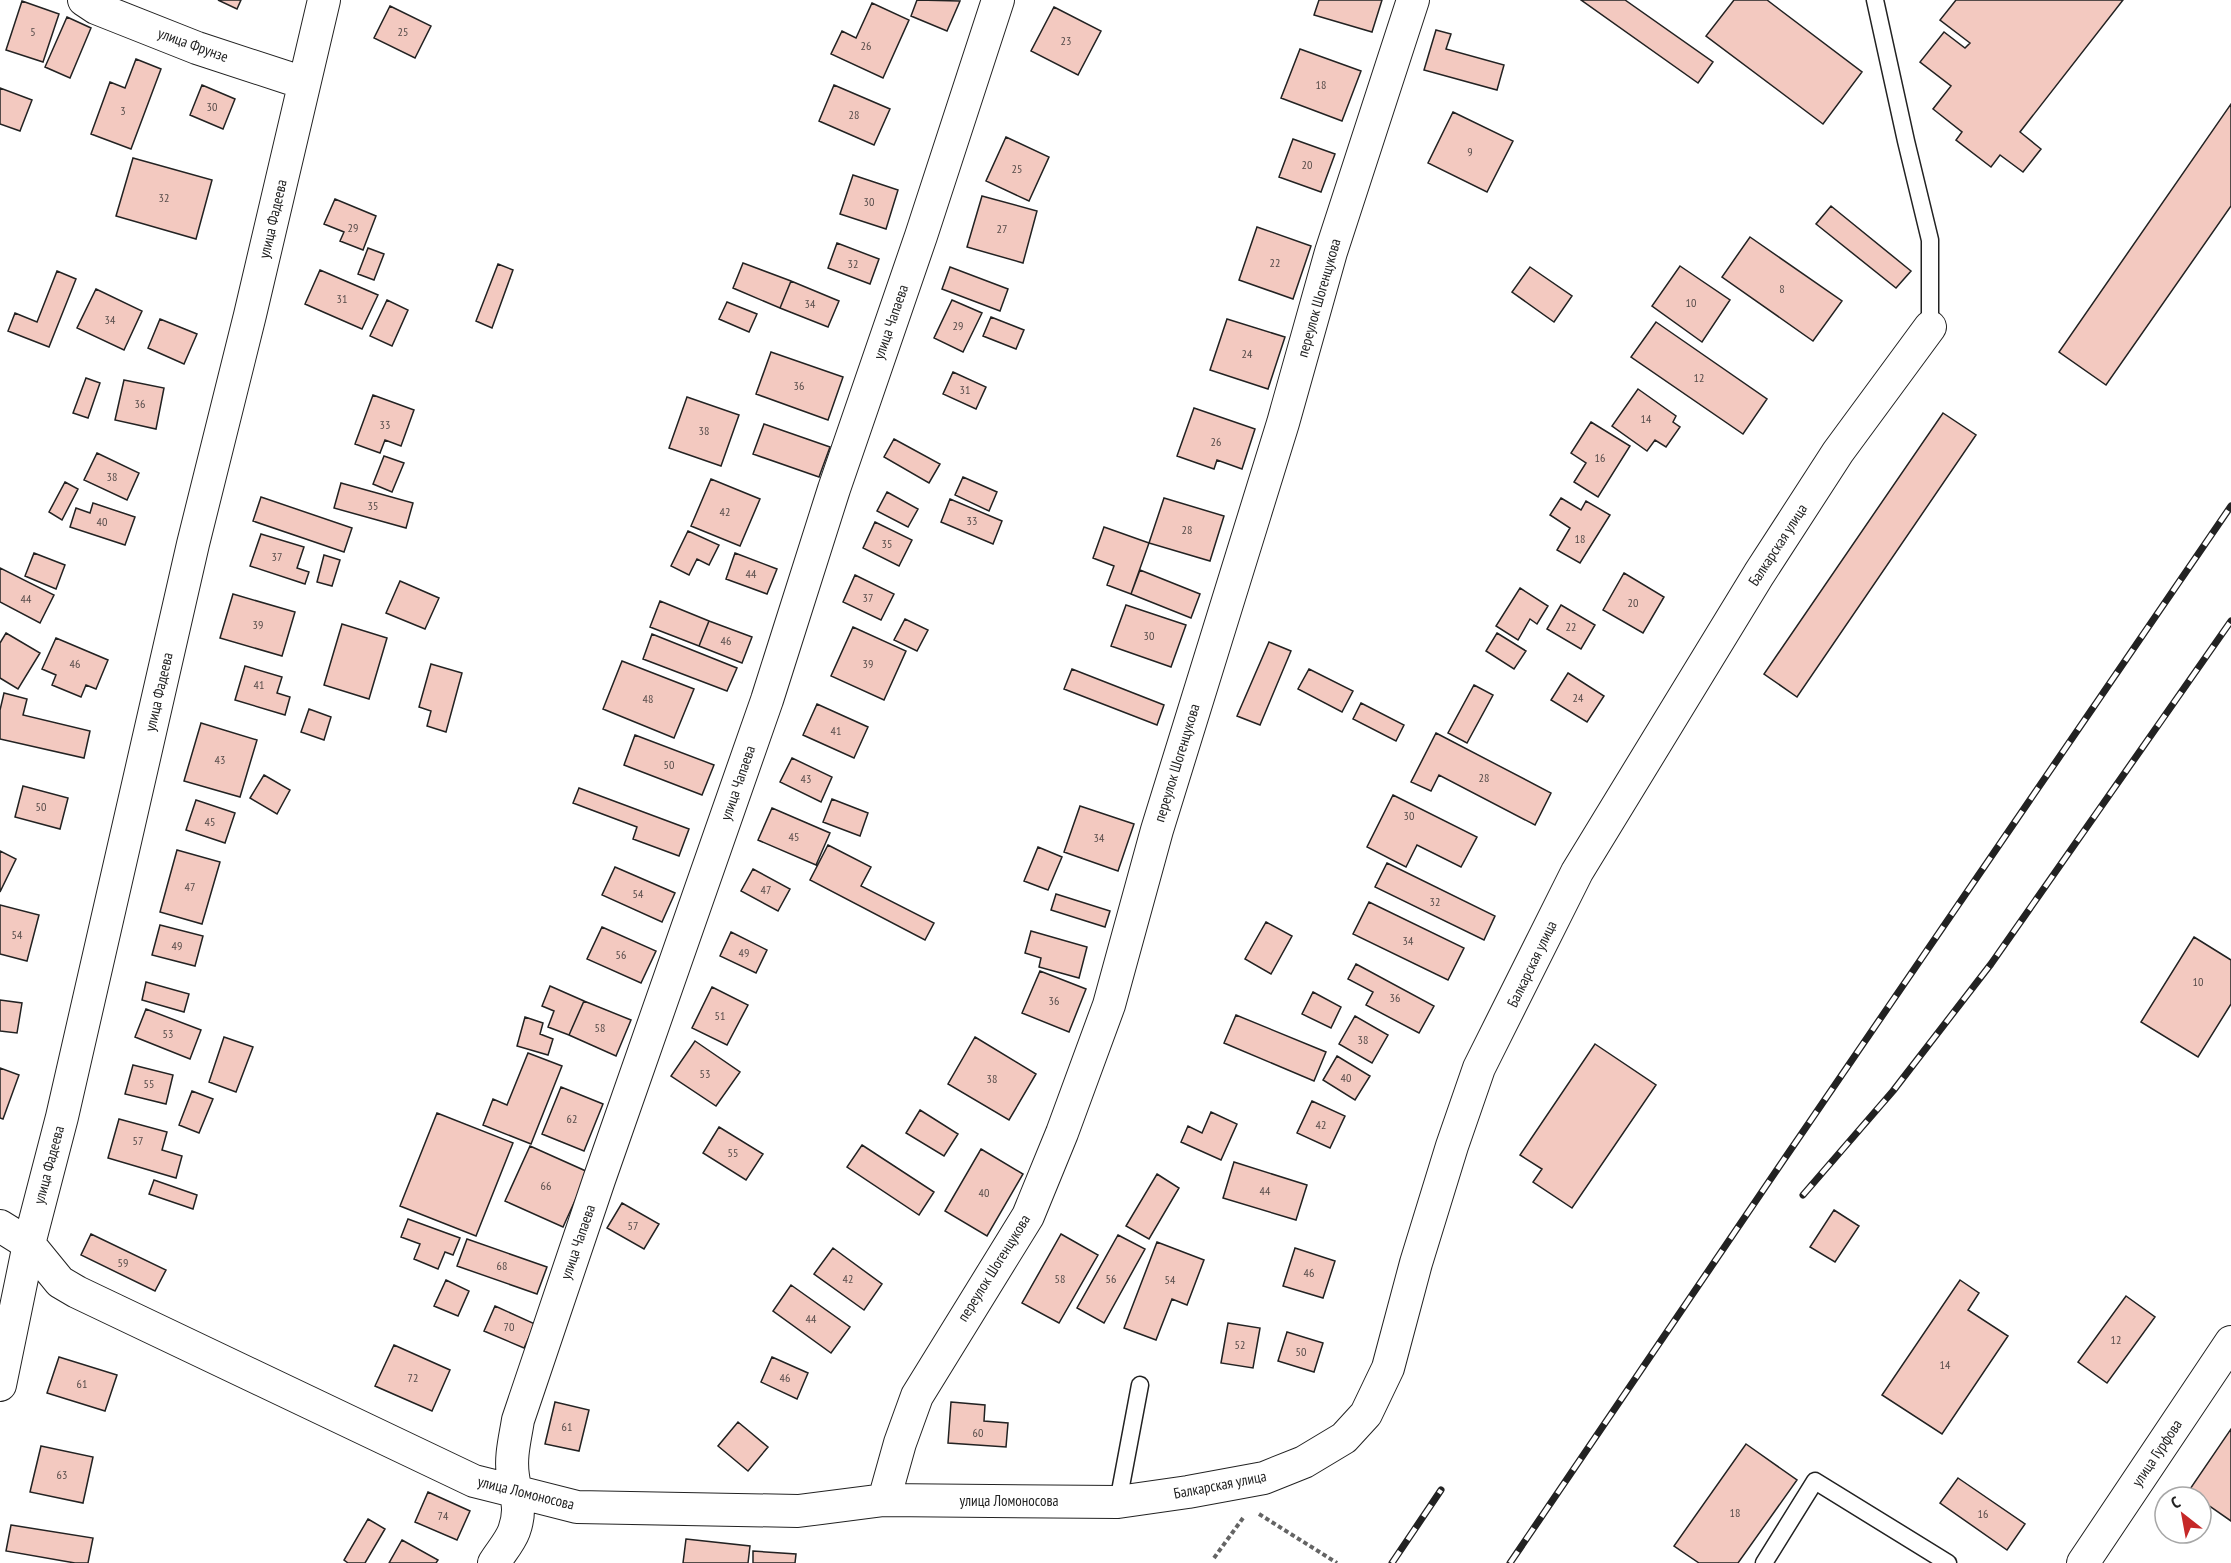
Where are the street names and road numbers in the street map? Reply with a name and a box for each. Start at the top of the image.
street label: улица Фрунзе [155,23,231,66]
street label: улица Фадеева [254,178,291,260]
street label: переулок Шогенцукова [1292,236,1345,359]
street label: улица Чапаева [869,282,912,362]
street label: Балкарская улица [1744,500,1811,589]
street label: улица Фадеева [140,651,177,733]
street label: переулок Шогенцукова [1150,701,1204,824]
street label: улица Чапаева [716,743,759,823]
street label: Балкарская улица [1502,917,1561,1010]
street label: улица Фадеева [29,1124,68,1206]
street label: улица Чапаева [556,1202,599,1282]
street label: переулок Шогенцукова [953,1211,1034,1325]
street label: улица Гурфова [2127,1416,2186,1490]
street label: Балкарская улица [1172,1466,1268,1503]
street label: улица Ломоносова [476,1471,576,1514]
street label: улица Ломоносова [960,1491,1058,1510]

